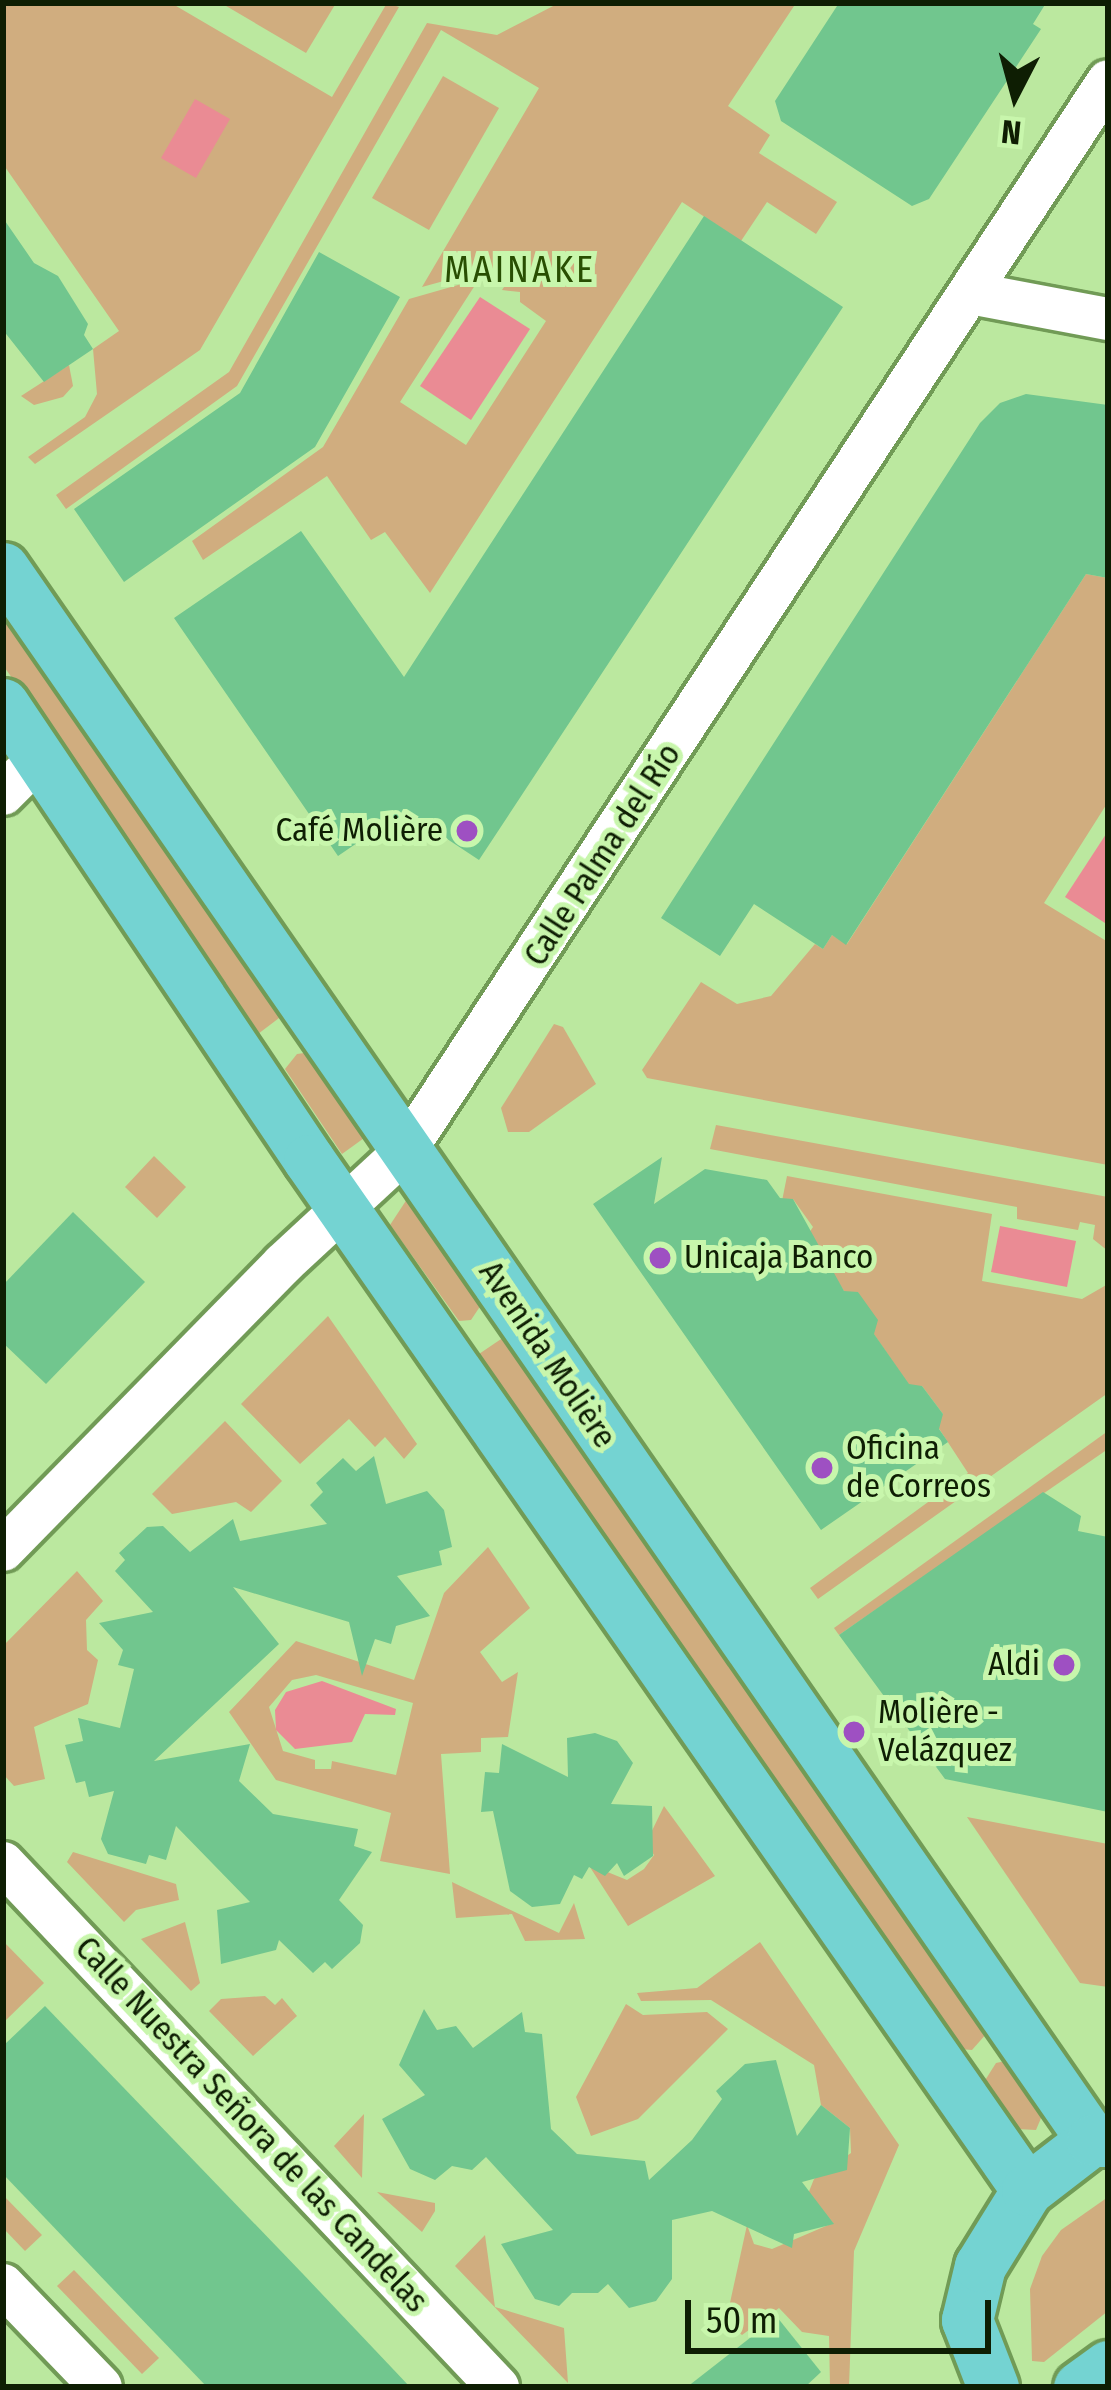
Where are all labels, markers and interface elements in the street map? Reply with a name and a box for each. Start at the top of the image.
north arrow [955,36,1075,156]
text: N [999,111,1023,153]
district label: MAINAKE [444,249,596,293]
street label: Calle Palma del Río [516,736,690,974]
place label: Café Molière [276,811,443,851]
marker: Café Molière [454,818,480,844]
place label: Unicaja Banco [684,1238,873,1278]
marker: Unicaja Banco [647,1245,673,1271]
street label: Avenida Molière [470,1254,624,1456]
place label: Oficina de Correos [846,1429,991,1507]
marker: Oficina de Correos [809,1455,835,1481]
place label: Aldi [988,1645,1040,1685]
marker: Aldi [1051,1652,1077,1678]
place label: Molière - Velázquez [878,1693,1012,1771]
marker: Molière - Velázquez [841,1719,867,1745]
street label: Calle Nuestra Señora de las Candelas [66,1929,436,2321]
scale bar [691,2276,997,2350]
text: 50 m [706,2299,777,2343]

